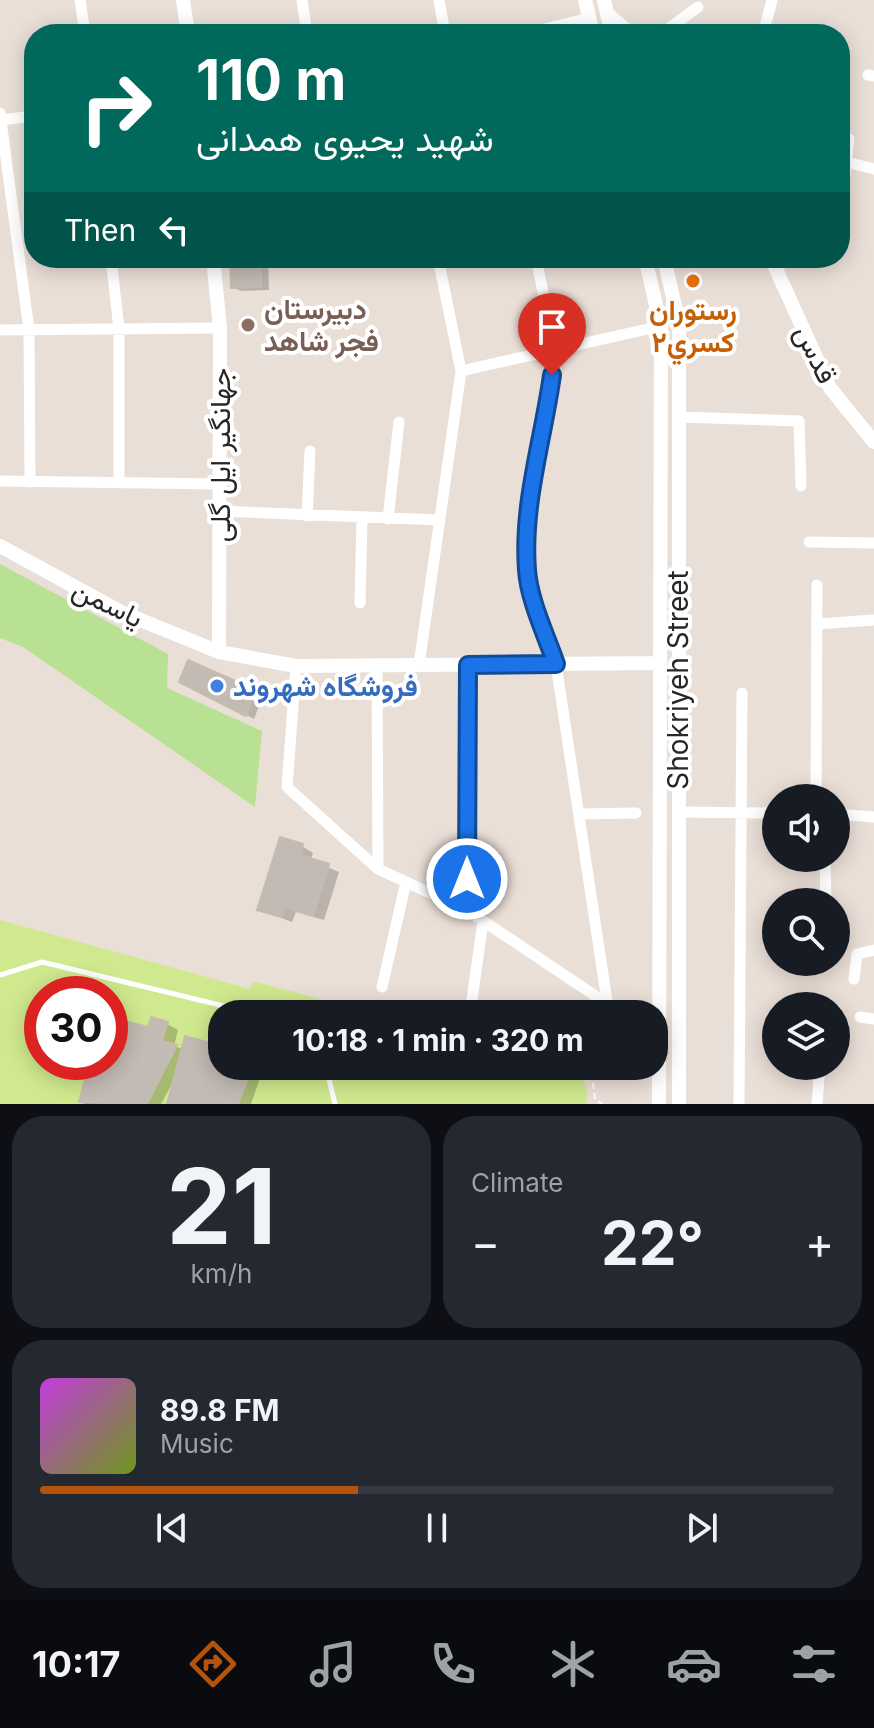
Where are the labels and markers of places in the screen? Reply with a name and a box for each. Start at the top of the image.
marker: رستوران کسري٢ [684,272,702,290]
place label: دبیرستان فجر شاهد [264,292,379,359]
pin [518,293,586,375]
place label: رستوران کسري٢ [649,293,737,366]
marker: دبیرستان فجر شاهد [239,316,257,334]
place label: فروشگاه شهروند [233,669,418,704]
marker: فروشگاه شهروند [208,677,226,695]

